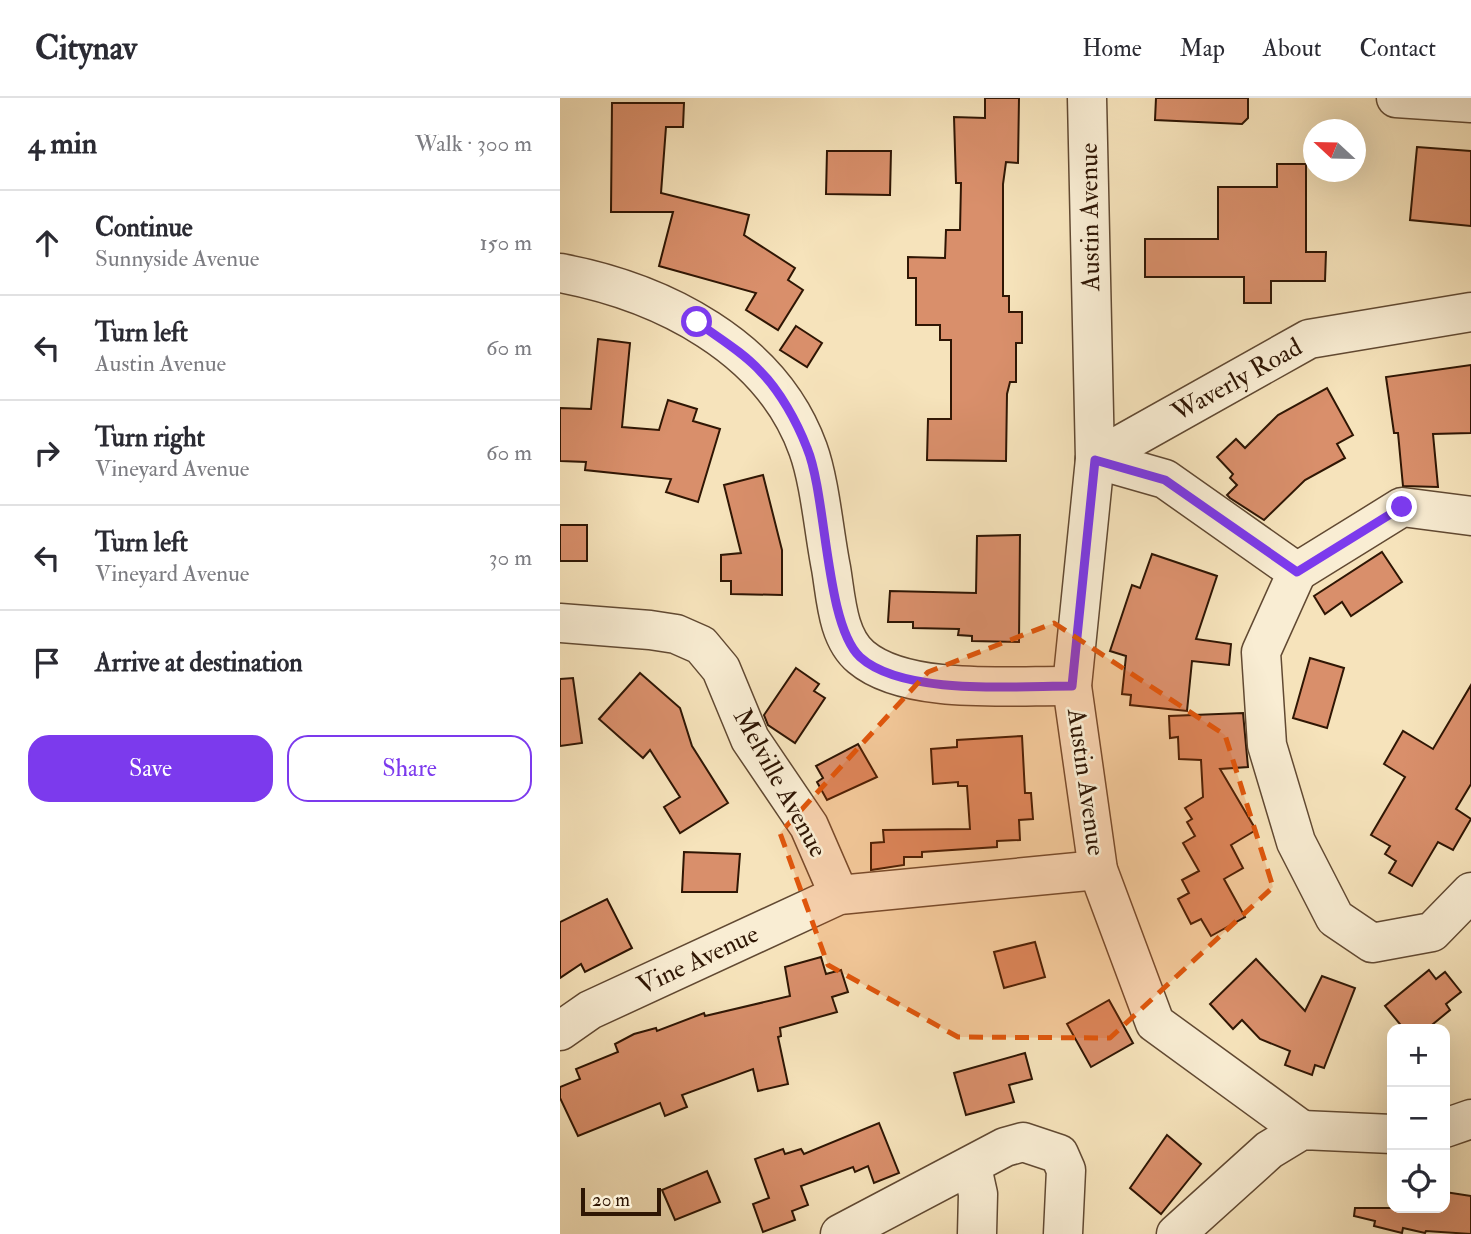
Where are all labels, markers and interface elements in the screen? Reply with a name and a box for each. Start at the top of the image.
text: Citynav [35,28,137,69]
text: Home [1082,33,1142,64]
text: Map [1180,33,1225,64]
text: About [1263,33,1322,64]
text: Contact [1360,33,1436,64]
north arrow [1303,119,1366,182]
text: 4 min [28,125,97,162]
text: Walk · 300 m [415,129,532,158]
street label: Austin Avenue [1073,142,1107,292]
text: Continue [95,212,193,244]
icon: ahead [28,224,66,262]
text: 150 m [479,228,532,257]
text: Sunnyside Avenue [95,244,259,273]
route start [681,306,712,337]
text: Turn left [95,317,188,349]
icon: left [28,329,66,367]
street label: Waverly Road [1166,331,1308,429]
text: 60 m [486,333,532,362]
text: Austin Avenue [95,349,226,378]
text: Turn right [95,422,205,454]
icon: right [28,434,66,472]
text: 60 m [486,438,532,467]
text: Vineyard Avenue [95,454,249,483]
route end [1386,491,1417,522]
text: Turn left [95,527,188,559]
icon: left [28,539,66,577]
text: 30 m [489,543,532,572]
text: Vineyard Avenue [95,559,249,588]
icon: arrive [28,644,66,682]
text: Arrive at destination [95,647,303,679]
street label: Melville Avenue [726,703,834,863]
street label: Austin Avenue [1060,705,1112,858]
button: Save [28,735,273,802]
button: Share [287,735,532,802]
street label: Vine Avenue [632,918,764,1002]
map controls [1387,1024,1450,1213]
button: + [1387,1024,1450,1087]
button: − [1387,1087,1450,1150]
button: locate [1387,1150,1450,1213]
scale bar [581,1185,662,1217]
text: 20 m [592,1188,630,1212]

